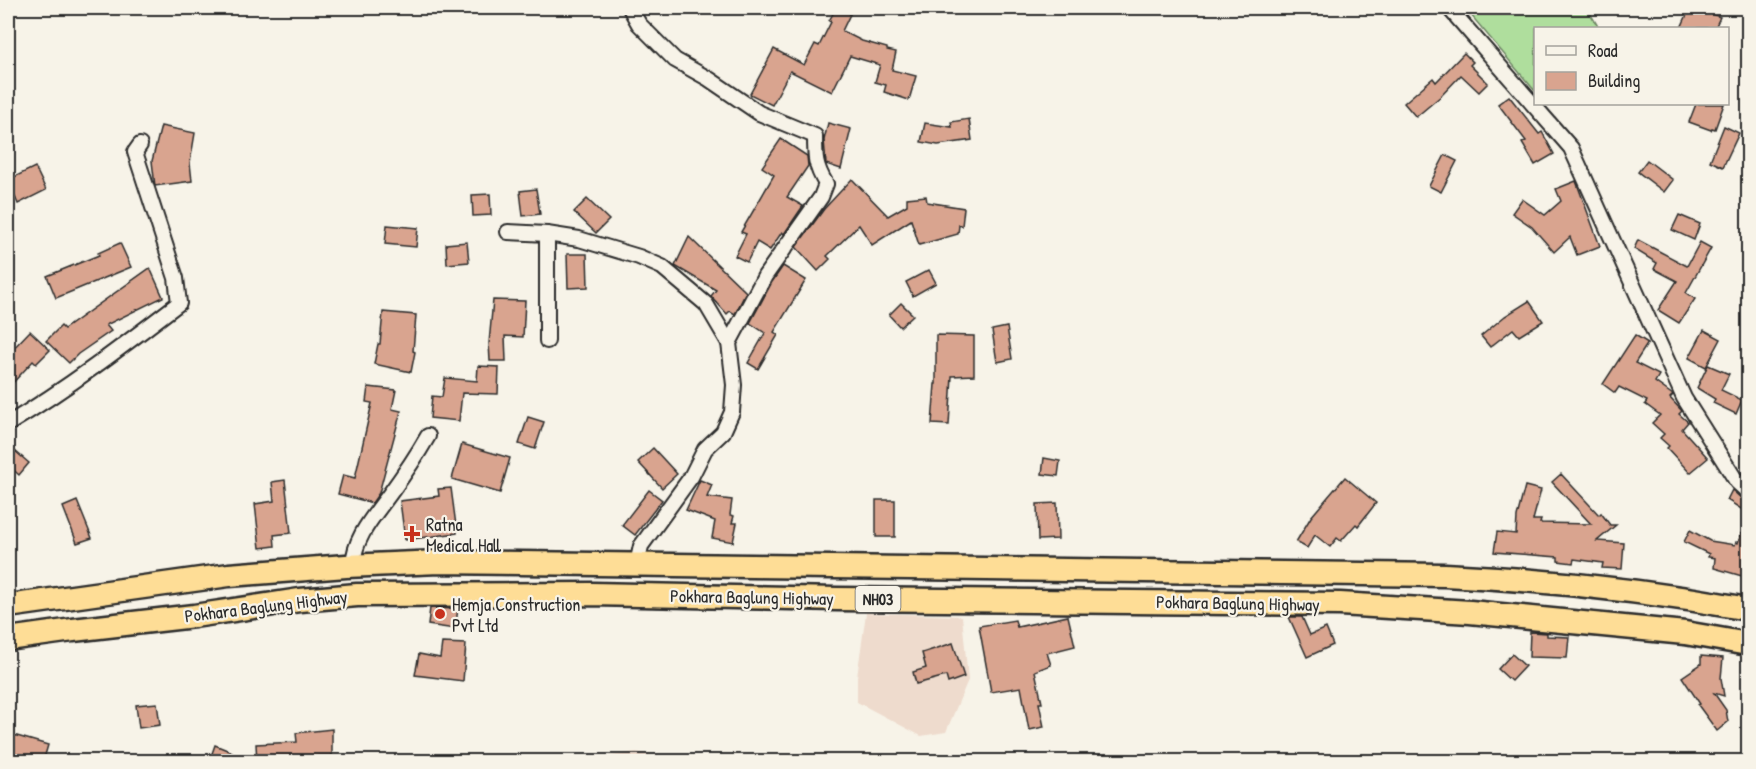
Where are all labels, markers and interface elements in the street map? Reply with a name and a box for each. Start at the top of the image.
legend [1534,27,1729,105]
text: Road [1588,38,1618,63]
text: Building [1588,68,1640,93]
place label: Ratna Medical Hall [426,512,501,558]
marker: Ratna Medical Hall [403,525,421,543]
street label: Pokhara Baglung Highway [670,583,834,611]
street label: Pokhara Baglung Highway [183,584,349,628]
road number: NH03 [856,586,900,612]
street label: Pokhara Baglung Highway [1156,589,1320,617]
place label: Hemja Construction Pvt Ltd [452,592,580,638]
marker: Hemja Construction Pvt Ltd [433,607,447,621]

